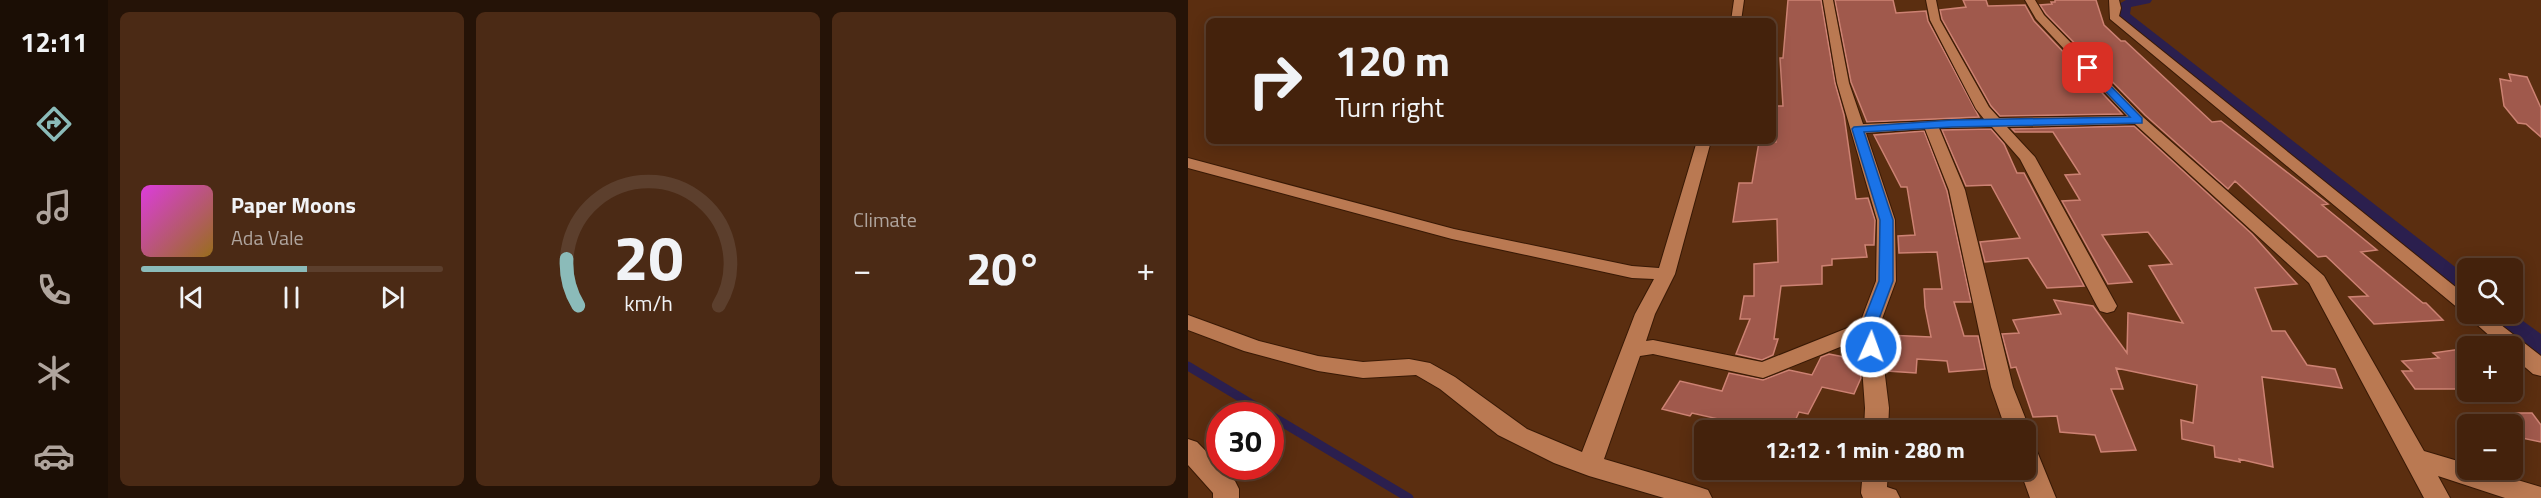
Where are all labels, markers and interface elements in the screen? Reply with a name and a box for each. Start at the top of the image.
text: 12:11 [20,21,88,62]
text: 120 m [1335,28,1450,92]
icon: right [1236,42,1314,120]
pin [2062,42,2113,93]
icon: arrive [2071,51,2104,84]
text: Turn right [1335,86,1444,127]
icon: directions [33,103,75,145]
icon: music [33,186,75,228]
text: Paper Moons [231,188,356,222]
text: Climate [853,204,917,235]
text: 20 [613,209,683,304]
text: Ada Vale [231,222,304,253]
text: 20° [966,234,1042,302]
text: − [853,244,871,294]
text: + [1137,244,1155,294]
map controls [2457,258,2523,480]
button: search [2457,258,2523,324]
icon: phone [33,269,75,311]
icon: previous [175,281,208,314]
icon: pause [275,281,308,314]
icon: next [376,281,409,314]
text: km/h [624,287,672,319]
position arrow [1839,315,1903,379]
button: + [2457,336,2523,402]
icon: climate [33,352,75,394]
speed limit sign: 30 [1206,402,1284,480]
button: − [2457,414,2523,480]
text: 12:12 · 1 min · 280 m [1765,433,1965,467]
icon: car [33,435,75,477]

